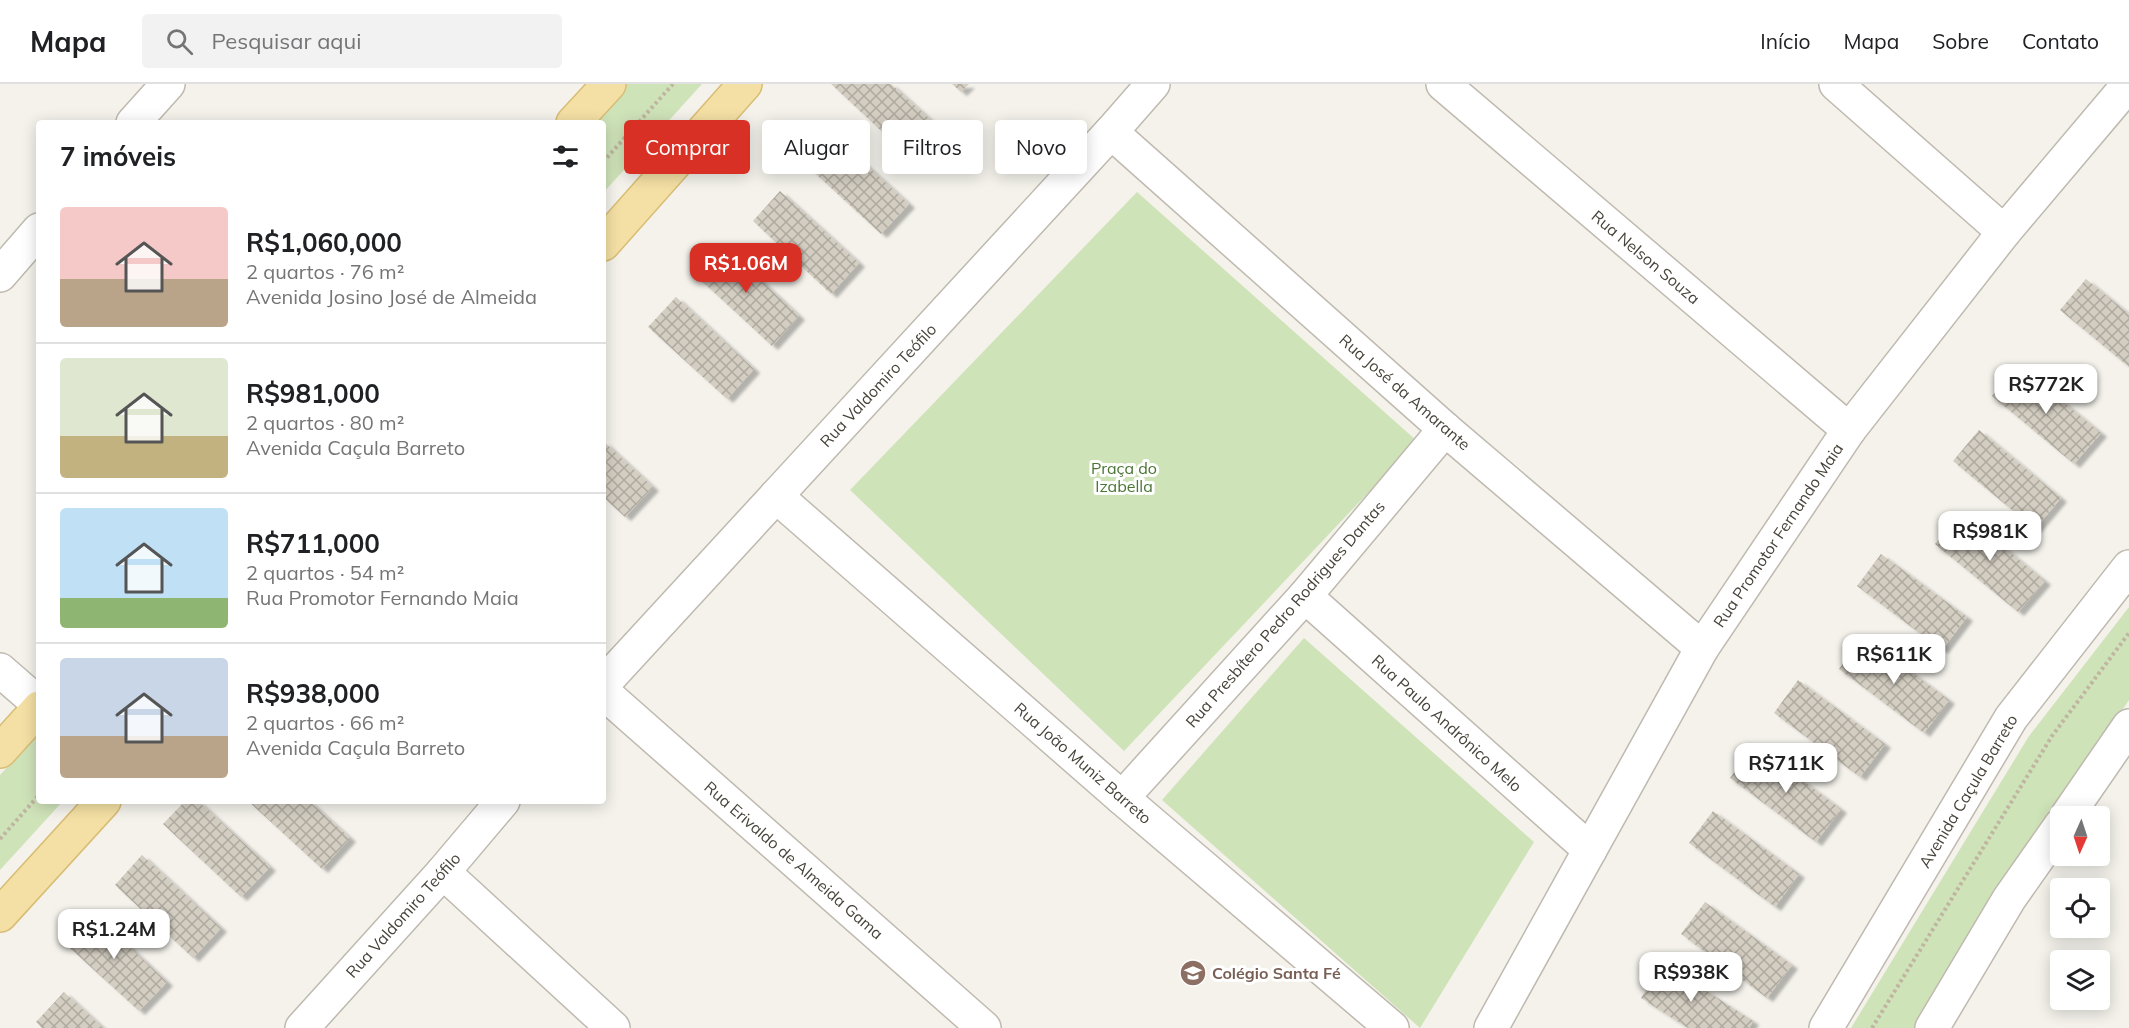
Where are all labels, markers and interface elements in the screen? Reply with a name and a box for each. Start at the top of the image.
search box [142,14,562,68]
text: Mapa [30,24,106,59]
icon: search [163,25,196,58]
text: Pesquisar aqui [211,27,361,55]
text: Início [1760,28,1810,54]
text: Mapa [1843,28,1899,54]
text: Sobre [1932,28,1989,54]
text: Contato [2022,28,2099,54]
chip: Comprar [624,120,750,174]
chip: Alugar [762,120,870,174]
chip: Filtros [882,120,983,174]
chip: Novo [995,120,1087,174]
text: 7 imóveis [60,140,176,173]
icon: filters [549,140,582,173]
street label: Rua Nelson Souza [1588,206,1704,308]
text: R$1,060,000 [246,226,402,259]
icon: home [108,231,180,303]
pin: R$1.06M [691,243,801,294]
text: R$1.06M [704,250,788,275]
text: 2 quartos · 76 m² [246,259,404,284]
text: Avenida Josino José de Almeida [246,284,537,309]
street label: Rua Valdomiro Teófilo [816,319,940,451]
street label: Rua José da Amarante [1335,330,1475,454]
pin: R$772K [1997,364,2095,415]
text: R$772K [2008,371,2084,396]
text: R$981,000 [246,377,380,410]
icon: home [108,382,180,454]
text: 2 quartos · 80 m² [246,410,404,435]
text: Avenida Caçula Barreto [246,435,465,460]
street label: Rua Promotor Fernando Maia [1709,439,1847,631]
park label: Praça do Izabella [1091,458,1157,496]
street label: Rua Presbítero Pedro Rodrigues Dantas [1181,497,1389,731]
pin: R$981K [1941,511,2039,562]
text: R$981K [1952,518,2028,543]
text: R$711,000 [246,527,380,560]
icon: home [108,532,180,604]
text: 2 quartos · 54 m² [246,560,404,585]
text: Rua Promotor Fernando Maia [246,585,519,610]
pin: R$611K [1845,634,1943,685]
text: R$611K [1856,641,1932,666]
street label: Rua Paulo Andrônico Melo [1368,650,1526,796]
text: R$938,000 [246,677,380,710]
icon: home [108,682,180,754]
street label: Rua João Muniz Barreto [1010,698,1156,828]
text: 2 quartos · 66 m² [246,710,404,735]
street label: Avenida Caçula Barreto [1914,711,2022,871]
text: Avenida Caçula Barreto [246,735,465,760]
pin: R$711K [1737,743,1835,794]
text: R$711K [1748,750,1824,775]
street label: Rua Erivaldo de Almeida Gama [700,777,888,943]
north arrow [2050,806,2110,866]
map controls [2050,806,2110,1010]
street label: Rua Valdomiro Teófilo [341,848,465,982]
button: locate [2050,878,2110,938]
pin: R$1.24M [59,909,169,960]
text: R$1.24M [72,916,156,941]
button: layers [2050,950,2110,1010]
pin: R$938K [1642,952,1740,1003]
school or university icon: Colégio Santa Fé [1178,958,1208,988]
text: R$938K [1653,959,1729,984]
place label: Colégio Santa Fé [1212,963,1341,983]

